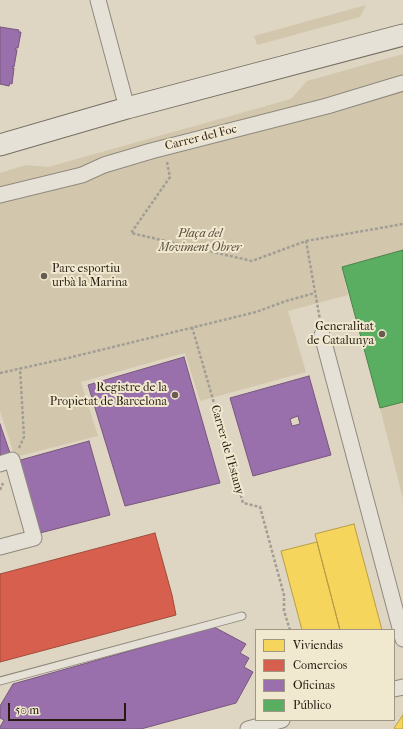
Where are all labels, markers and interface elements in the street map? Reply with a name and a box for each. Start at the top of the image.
street label: Carrer del Foc [164,122,238,154]
park label: Plaça del Moviment Obrer [159,227,241,255]
place label: Parc esportiu urbà la Marina [52,262,127,290]
marker: Parc esportiu urbà la Marina [39,271,49,281]
place label: Generalitat de Catalunya [307,320,374,348]
marker: Generalitat de Catalunya [377,329,387,339]
place label: Registre de la Propietat de Barcelona [50,381,167,409]
marker: Registre de la Propietat de Barcelona [170,390,180,400]
street label: Carrer de l'Estany [207,403,247,497]
legend [255,629,395,721]
text: Viviendas [293,638,343,652]
text: Comercios [293,658,347,672]
text: Oficinas [293,678,335,692]
scale bar [10,695,128,721]
text: Público [293,698,331,712]
text: 50 m [15,703,39,717]

